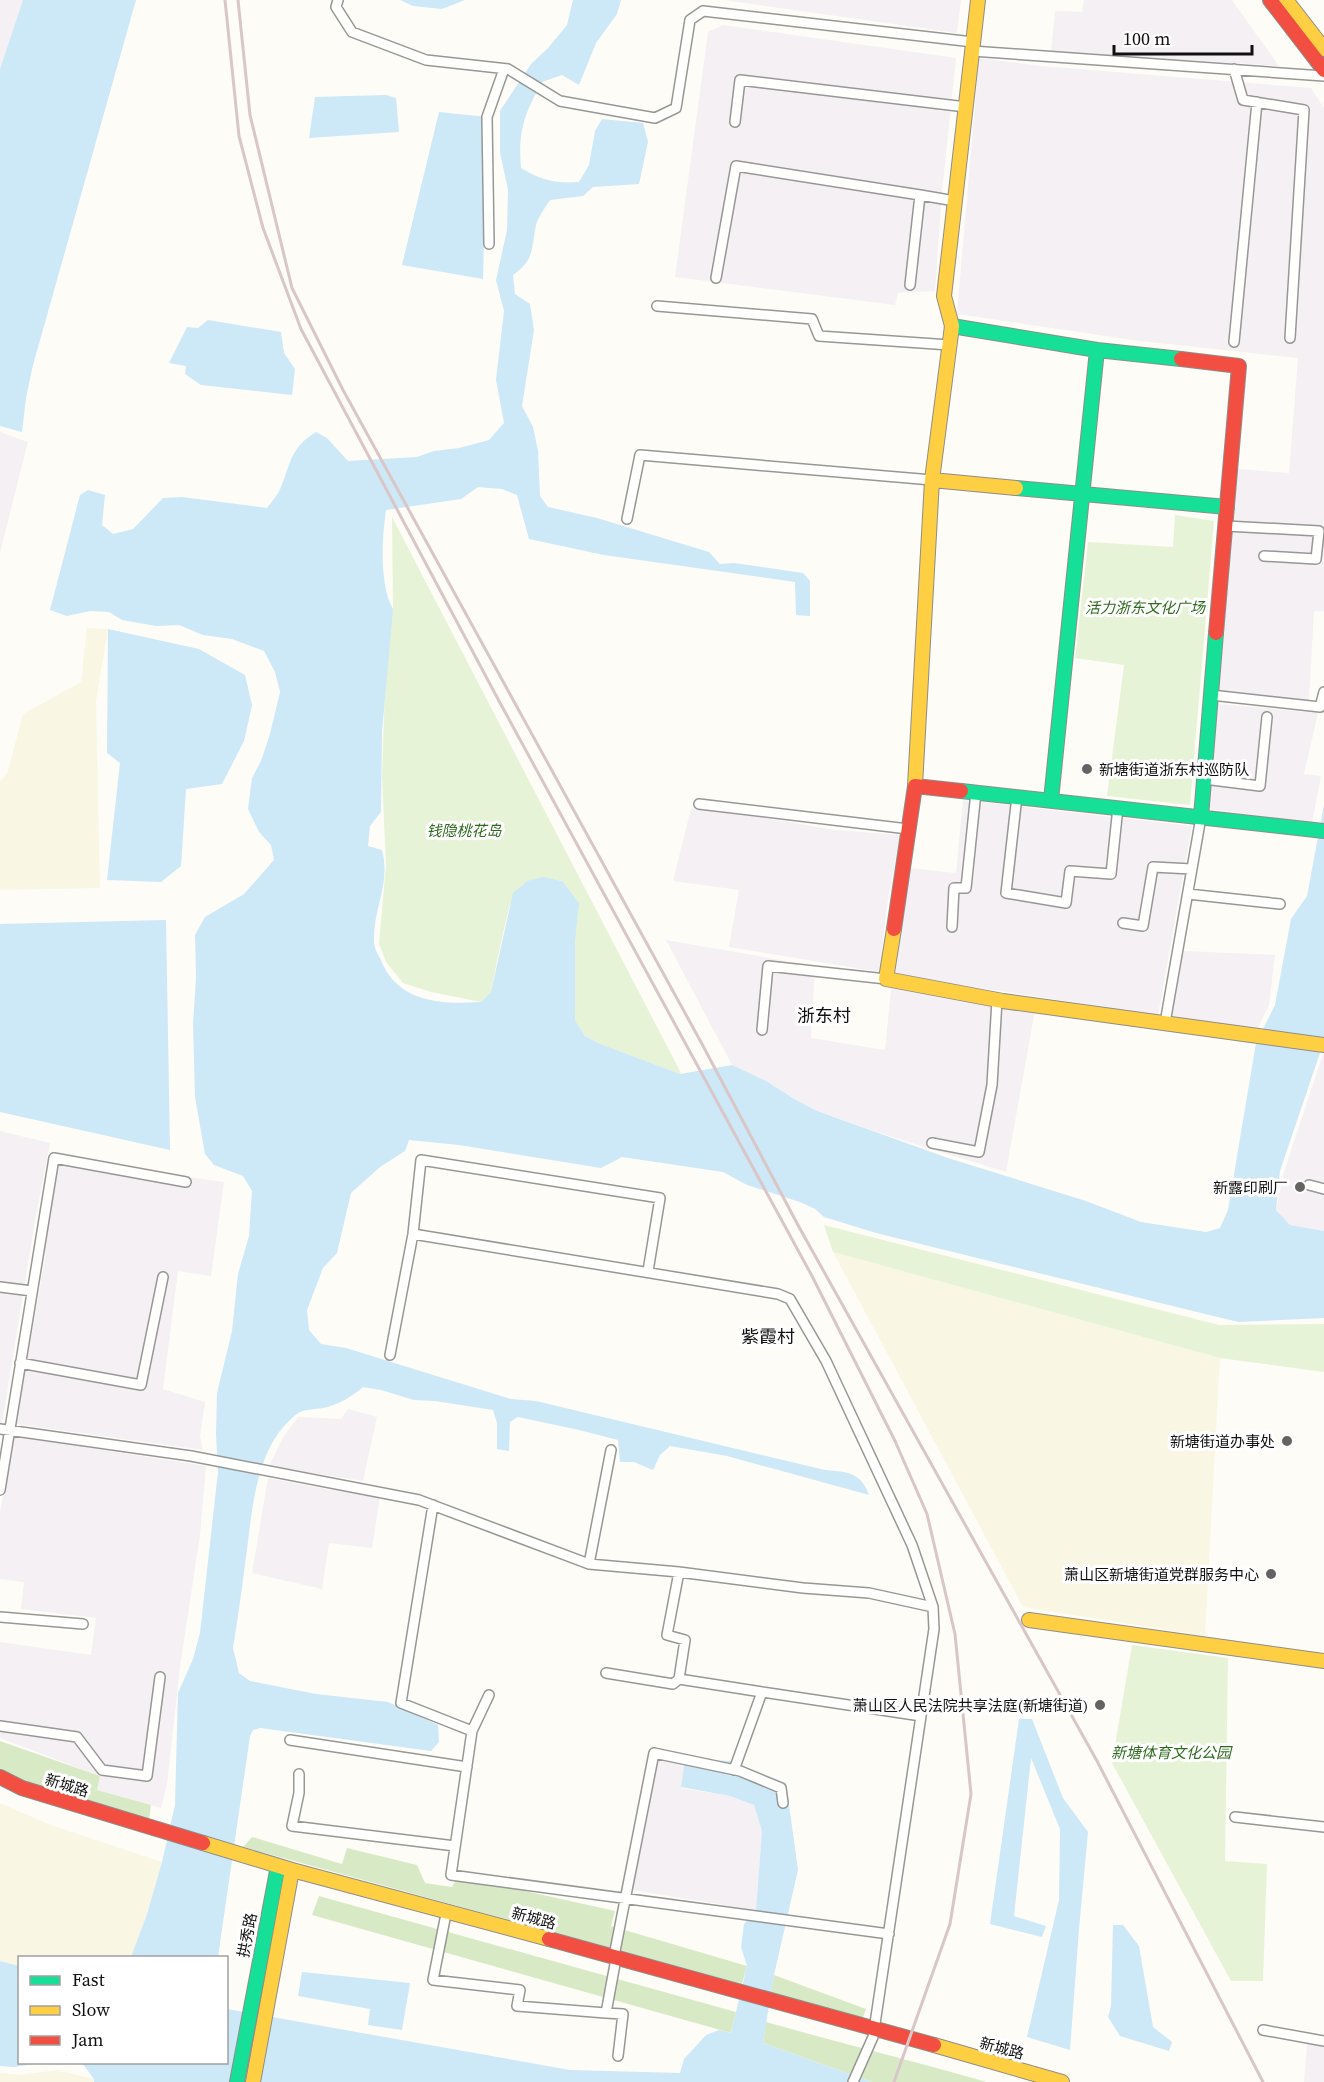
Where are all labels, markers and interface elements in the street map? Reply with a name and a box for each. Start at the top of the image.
scale bar [1114,18,1252,56]
text: 100 m [1123,26,1170,51]
park label: 活力浙东文化广场 [1085,597,1207,618]
place label: 新塘街道浙东村巡防队 [1099,759,1249,780]
marker: 新塘街道浙东村巡防队 [1080,762,1094,776]
park label: 钱隐桃花岛 [426,820,502,841]
district label: 浙东村 [797,1003,851,1028]
place label: 新露印刷厂 [1213,1177,1288,1198]
marker: 新露印刷厂 [1293,1180,1307,1194]
district label: 紫霞村 [741,1324,795,1349]
place label: 新塘街道办事处 [1170,1431,1275,1452]
marker: 新塘街道办事处 [1280,1434,1294,1448]
place label: 萧山区新塘街道党群服务中心 [1064,1564,1259,1585]
marker: 萧山区新塘街道党群服务中心 [1264,1567,1278,1581]
place label: 萧山区人民法院共享法庭(新塘街道) [853,1695,1088,1716]
marker: 萧山区人民法院共享法庭(新塘街道) [1093,1698,1107,1712]
park label: 新塘体育文化公园 [1111,1742,1233,1763]
street label: 新城路 [42,1768,92,1802]
street label: 新城路 [510,1902,558,1934]
street label: 拱秀路 [232,1911,262,1959]
legend [18,1956,228,2064]
text: Fast [72,1967,105,1992]
text: Slow [72,1997,110,2022]
text: Jam [71,2027,104,2052]
street label: 新城路 [978,2032,1026,2064]

